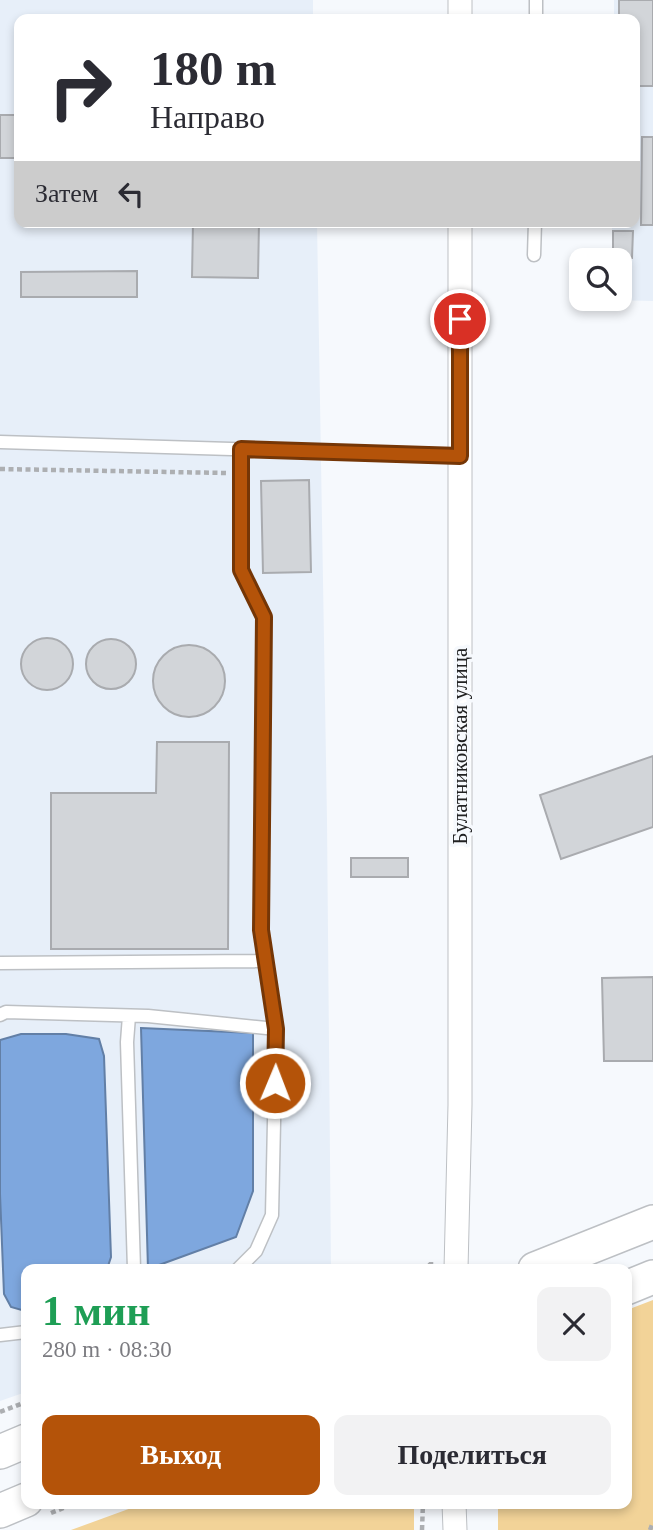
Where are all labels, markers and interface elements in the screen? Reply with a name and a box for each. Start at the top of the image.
text: 180 m [150,41,277,96]
icon: right [35,42,126,133]
text: Направо [150,99,265,135]
icon: left [112,175,150,213]
text: Затем [35,179,98,208]
map controls [569,248,632,311]
button: search [569,248,632,311]
pin [430,289,490,349]
icon: arrive [441,300,479,338]
street label: Булатниковская улица [448,647,472,844]
position arrow [238,1046,312,1120]
button: close [537,1287,611,1361]
text: 1 мин [42,1288,151,1334]
text: 280 m · 08:30 [42,1337,172,1362]
button: Выход [42,1415,320,1495]
button: Поделиться [334,1415,611,1495]

